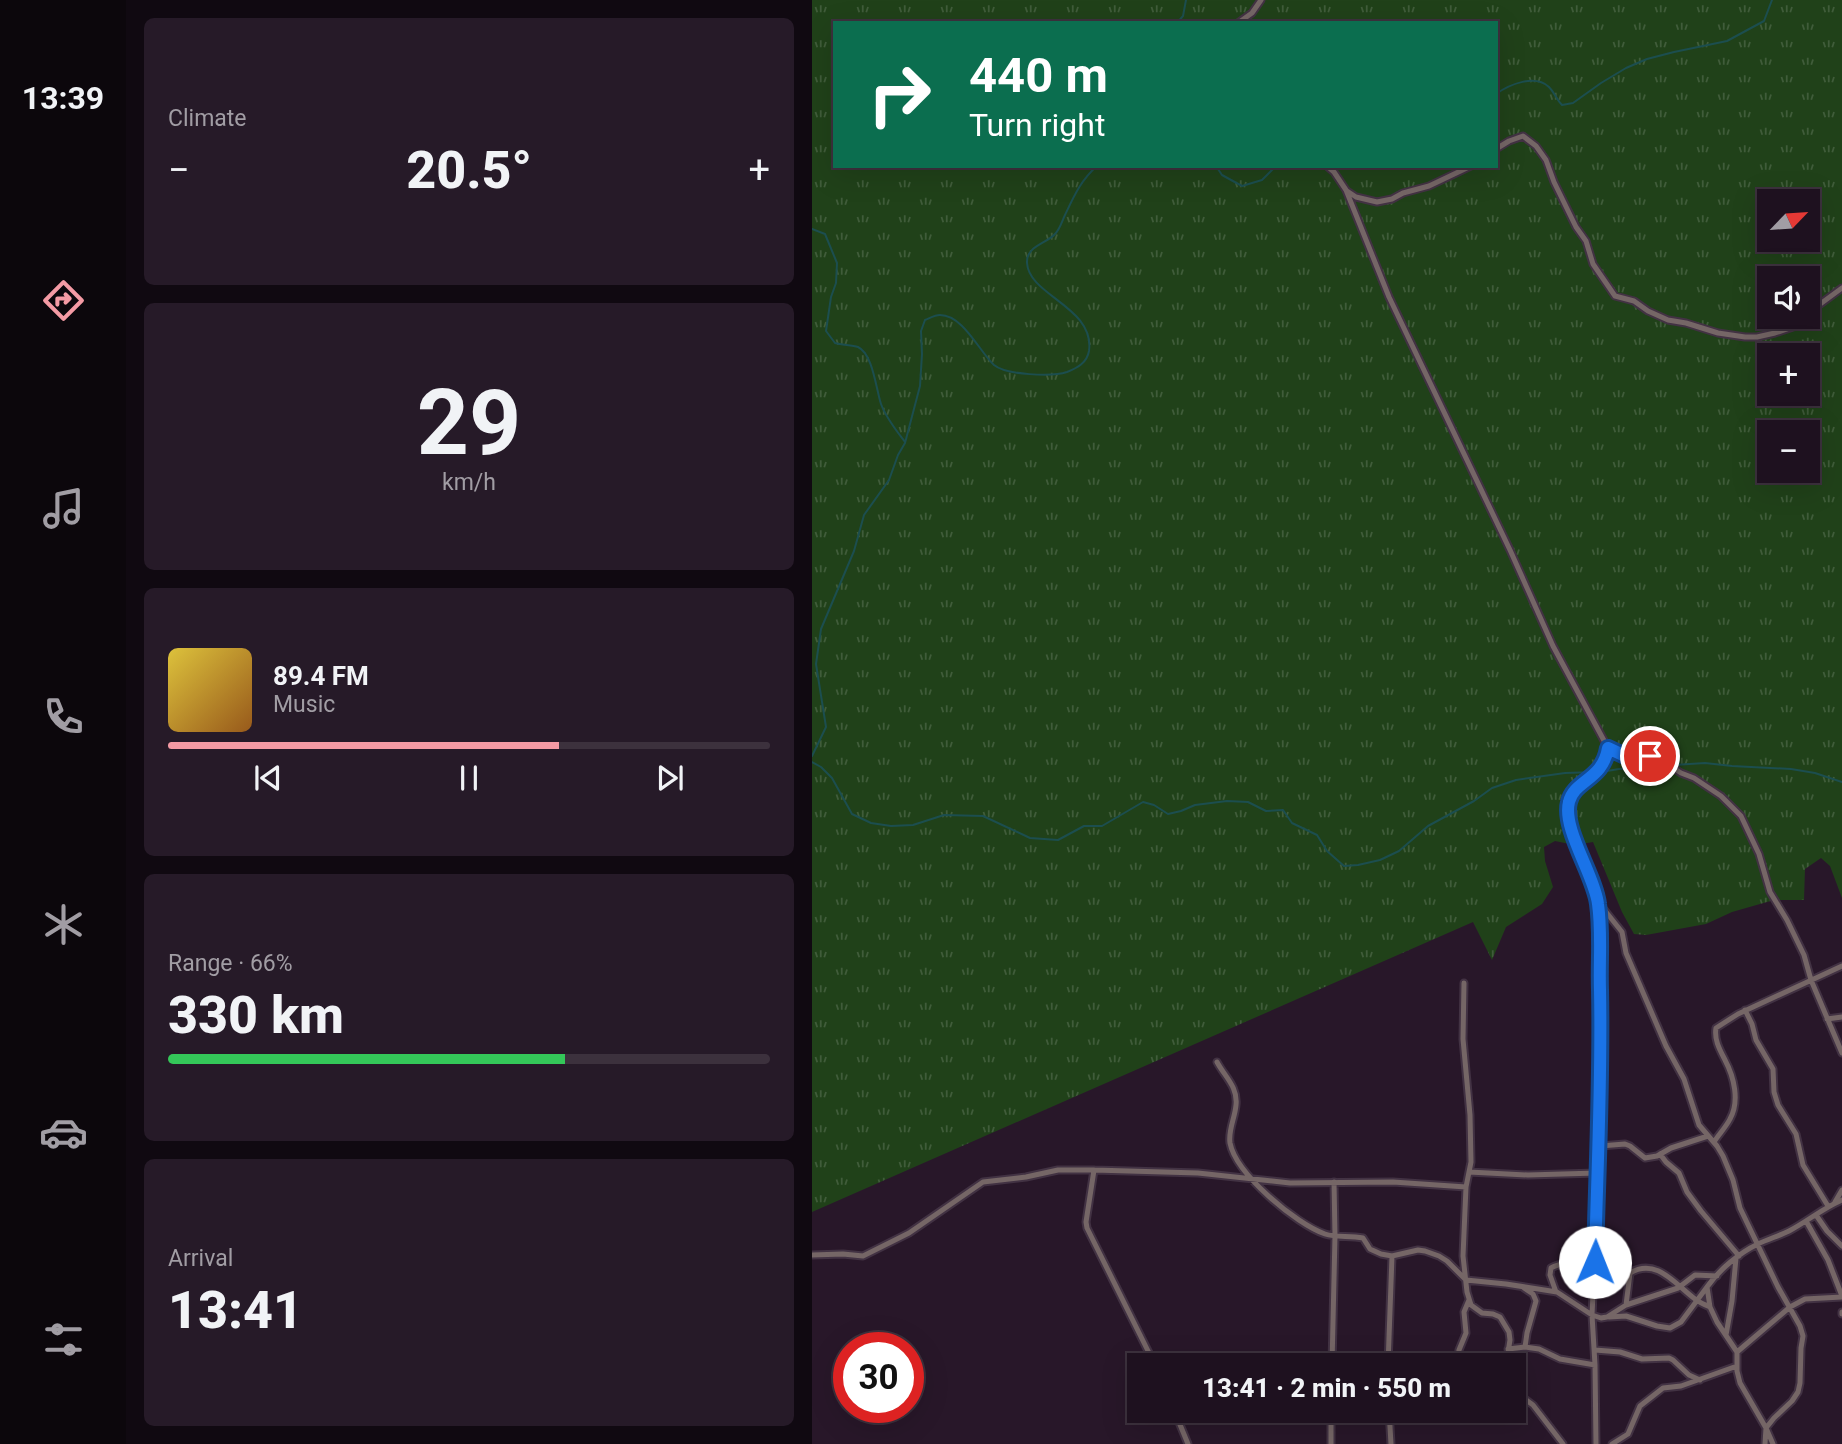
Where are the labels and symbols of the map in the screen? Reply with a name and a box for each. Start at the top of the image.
north arrow [1757,189,1820,252]
pin [1620,726,1680,786]
position arrow [1558,1225,1632,1299]
speed limit sign: 30 [833,1332,924,1423]

